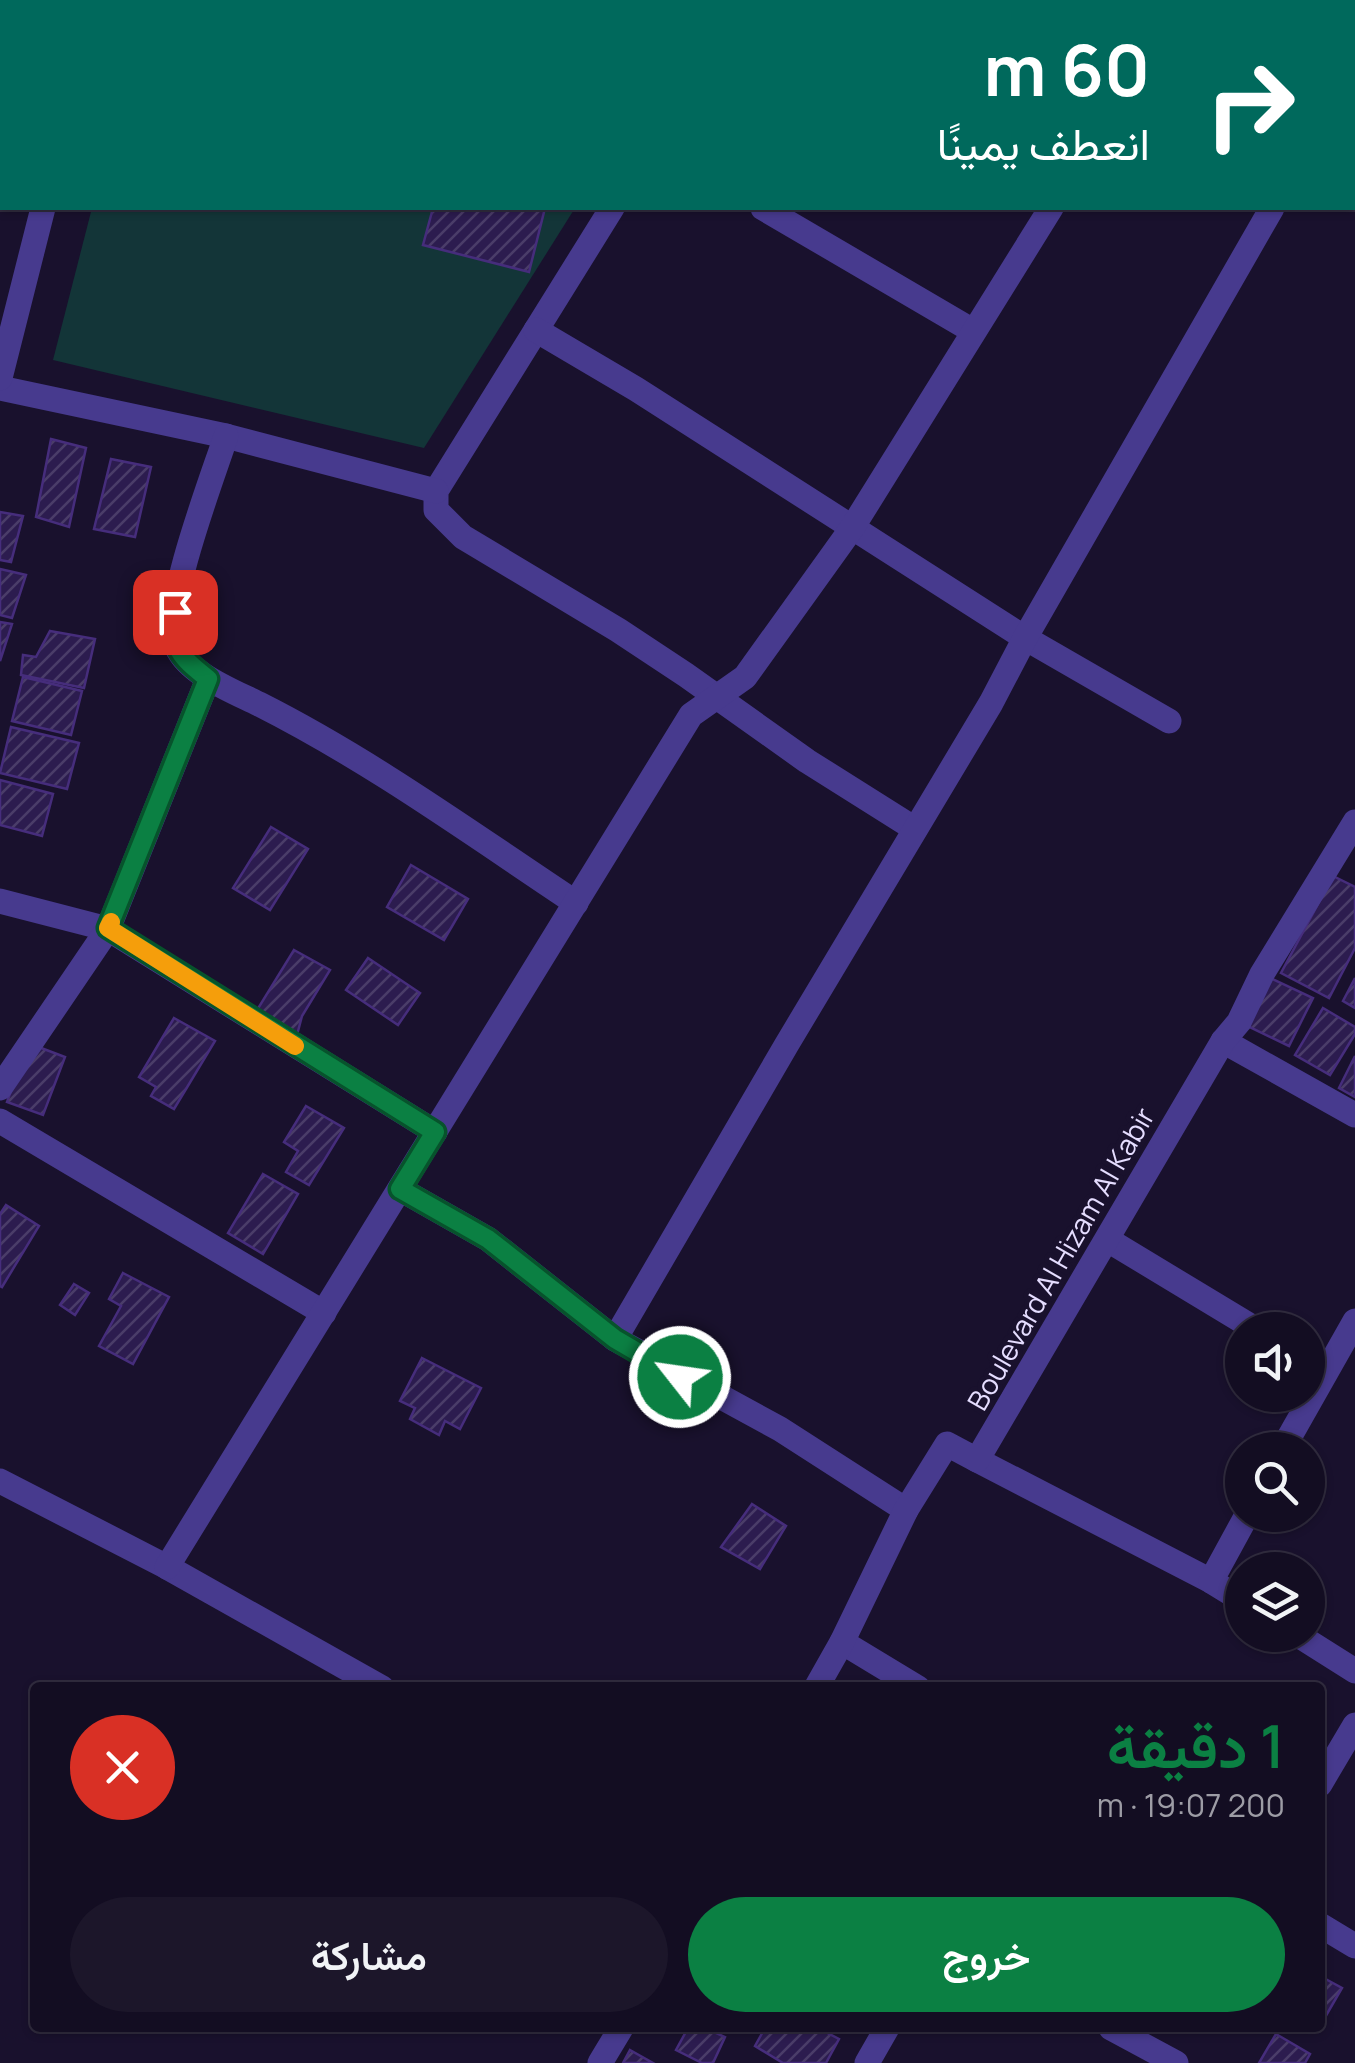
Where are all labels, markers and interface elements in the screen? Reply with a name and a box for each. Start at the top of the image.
text: 60 m [983,21,1150,117]
icon: right [1185,40,1315,170]
text: انعطف يمينًا [937,112,1150,174]
pin [133,570,218,655]
icon: arrive [148,585,203,640]
street label: Boulevard Al Hizam Al Kabir [958,1100,1162,1417]
map controls [1225,1312,1325,1652]
button: sound [1225,1312,1325,1412]
position arrow [628,1325,732,1429]
button: search [1225,1432,1325,1532]
button: layers [1225,1552,1325,1652]
text: 1 دقيقة [1107,1704,1285,1786]
button: close [70,1715,175,1820]
text: 200 m · 19:07 [1097,1783,1285,1827]
button: مشاركة [70,1897,668,2012]
button: خروج [688,1897,1285,2012]

